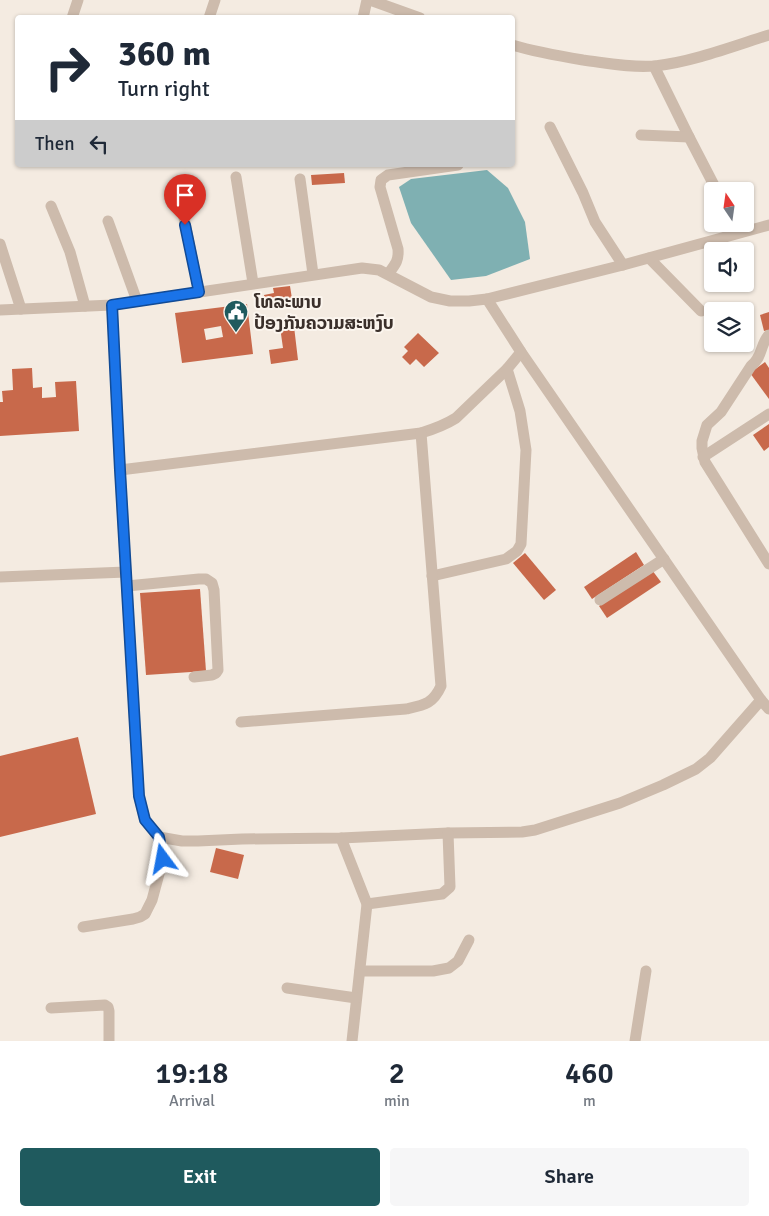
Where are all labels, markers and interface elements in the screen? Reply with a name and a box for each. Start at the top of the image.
text: 360 m [118,32,211,75]
icon: right [35,35,100,100]
text: Turn right [118,75,210,102]
icon: left [85,130,113,158]
text: Then [35,132,75,156]
pin [164,174,206,225]
icon: arrive [171,181,199,209]
north arrow [704,182,754,232]
map controls [704,182,754,352]
button: sound [704,242,754,292]
place label: ໂທລະພາບ ປ້ອງກັນຄວາມສະຫງົບ [253,291,394,334]
public building icon: ໂທລະພາບ ປ້ອງກັນຄວາມສະຫງົບ [223,299,249,333]
button: layers [704,302,754,352]
position arrow [136,832,188,884]
text: 19:18 [155,1055,229,1092]
text: 2 [389,1055,405,1092]
text: 460 [565,1055,614,1092]
text: Arrival [169,1091,215,1111]
text: min [384,1091,410,1111]
text: m [583,1091,596,1111]
button: Exit [20,1148,380,1206]
button: Share [390,1148,749,1206]

